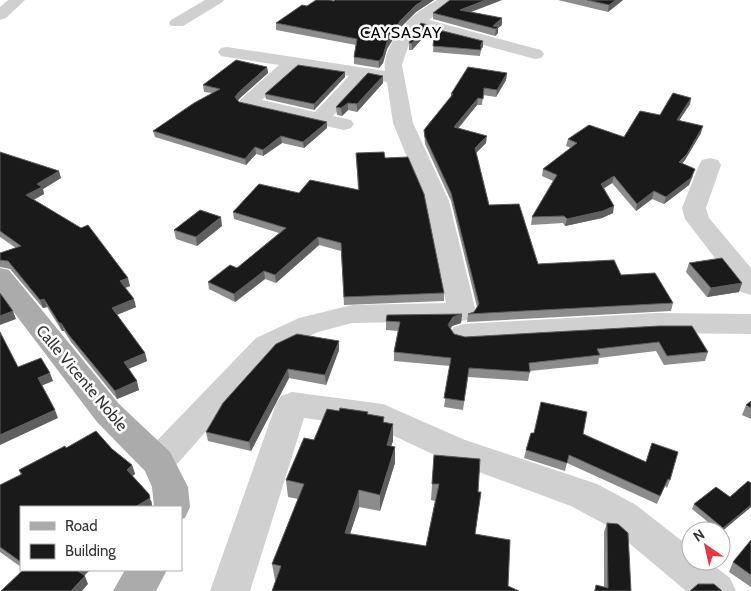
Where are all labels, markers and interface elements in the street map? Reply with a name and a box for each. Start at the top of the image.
district label: CAYSASAY [360,23,442,42]
street label: Calle Vicente Noble [32,321,132,435]
legend [20,506,182,571]
text: Road [65,517,98,535]
north arrow [681,521,731,571]
text: N [690,525,708,545]
text: Building [65,542,116,560]

